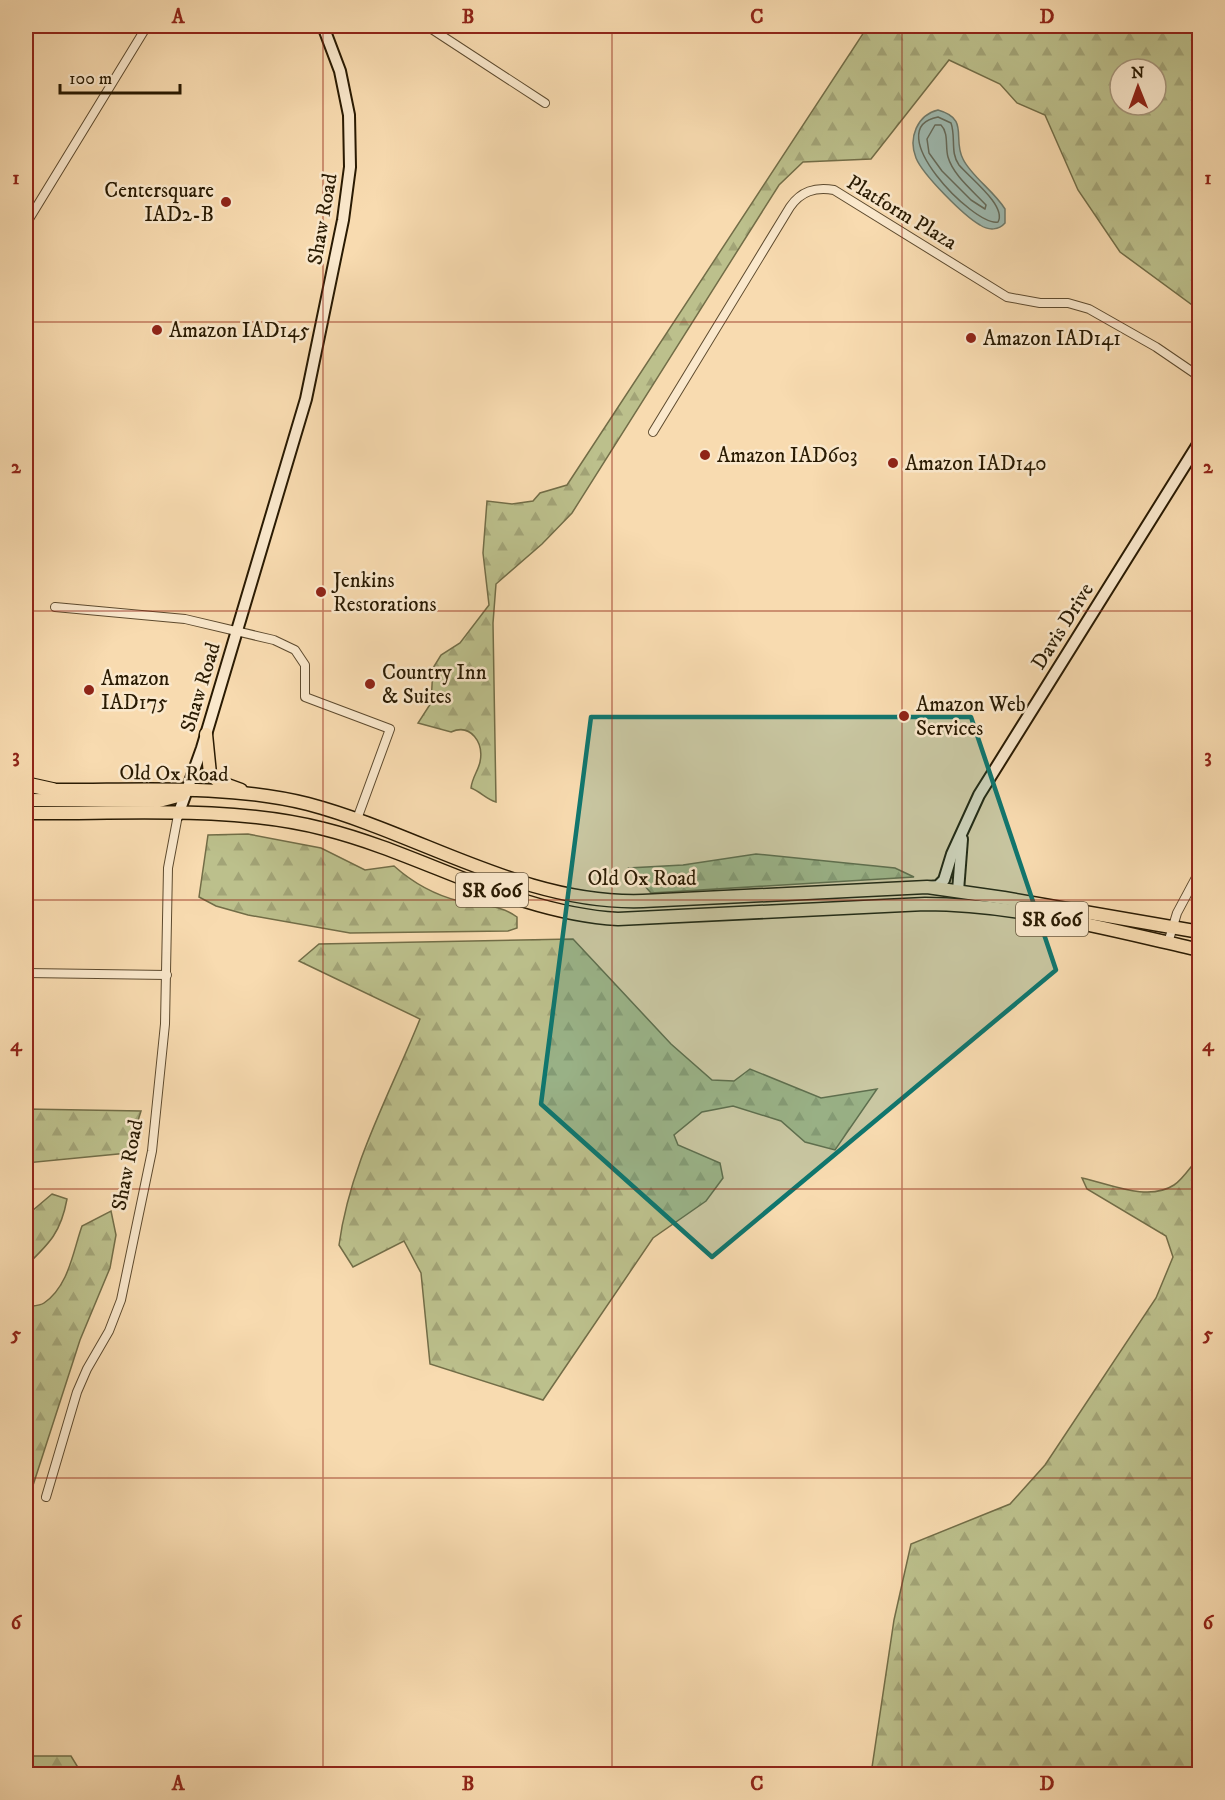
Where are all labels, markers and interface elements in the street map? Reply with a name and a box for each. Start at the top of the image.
text: A [171,5,186,30]
text: B [462,5,474,30]
text: C [750,5,764,30]
text: D [1040,5,1055,30]
scale bar [60,57,180,95]
north arrow [1108,57,1168,117]
text: N [1131,63,1144,83]
text: 100 m [69,68,112,90]
text: 1 [12,166,20,191]
text: 1 [1204,166,1212,191]
street label: Platform Plaza [842,170,961,256]
street label: Shaw Road [302,171,344,267]
place label: Centersquare IAD2-B [104,178,214,228]
marker: Centersquare IAD2-B [219,195,233,209]
place label: Amazon IAD145 [169,318,310,344]
marker: Amazon IAD145 [150,323,164,337]
place label: Amazon IAD141 [983,326,1121,352]
marker: Amazon IAD141 [964,331,978,345]
place label: Amazon IAD603 [717,443,858,469]
marker: Amazon IAD603 [698,448,712,462]
place label: Amazon IAD140 [905,451,1047,477]
text: 2 [11,455,22,480]
text: 2 [1203,455,1214,480]
marker: Amazon IAD140 [886,456,900,470]
place label: Jenkins Restorations [331,568,437,618]
street label: Davis Drive [1026,578,1100,675]
marker: Jenkins Restorations [314,585,328,599]
street label: Shaw Road [175,639,227,735]
place label: Country Inn & Suites [382,660,487,710]
place label: Amazon IAD175 [101,666,169,716]
marker: Country Inn & Suites [363,677,377,691]
marker: Amazon IAD175 [82,683,96,697]
place label: Amazon Web Services [916,692,1026,742]
marker: Amazon Web Services [897,709,911,723]
text: 3 [12,744,20,769]
text: 3 [1204,744,1212,769]
street label: Old Ox Road [119,760,229,788]
street label: Old Ox Road [587,866,697,892]
road number: SR 606 [456,873,528,907]
road number: SR 606 [1016,902,1088,936]
text: 4 [10,1033,23,1058]
text: 4 [1202,1033,1215,1058]
street label: Shaw Road [106,1117,150,1213]
text: 5 [10,1322,21,1347]
text: 5 [1202,1322,1213,1347]
text: 6 [11,1611,23,1636]
text: 6 [1203,1611,1215,1636]
text: A [171,1772,186,1797]
text: B [462,1772,474,1797]
text: C [750,1772,764,1797]
text: D [1040,1772,1055,1797]

